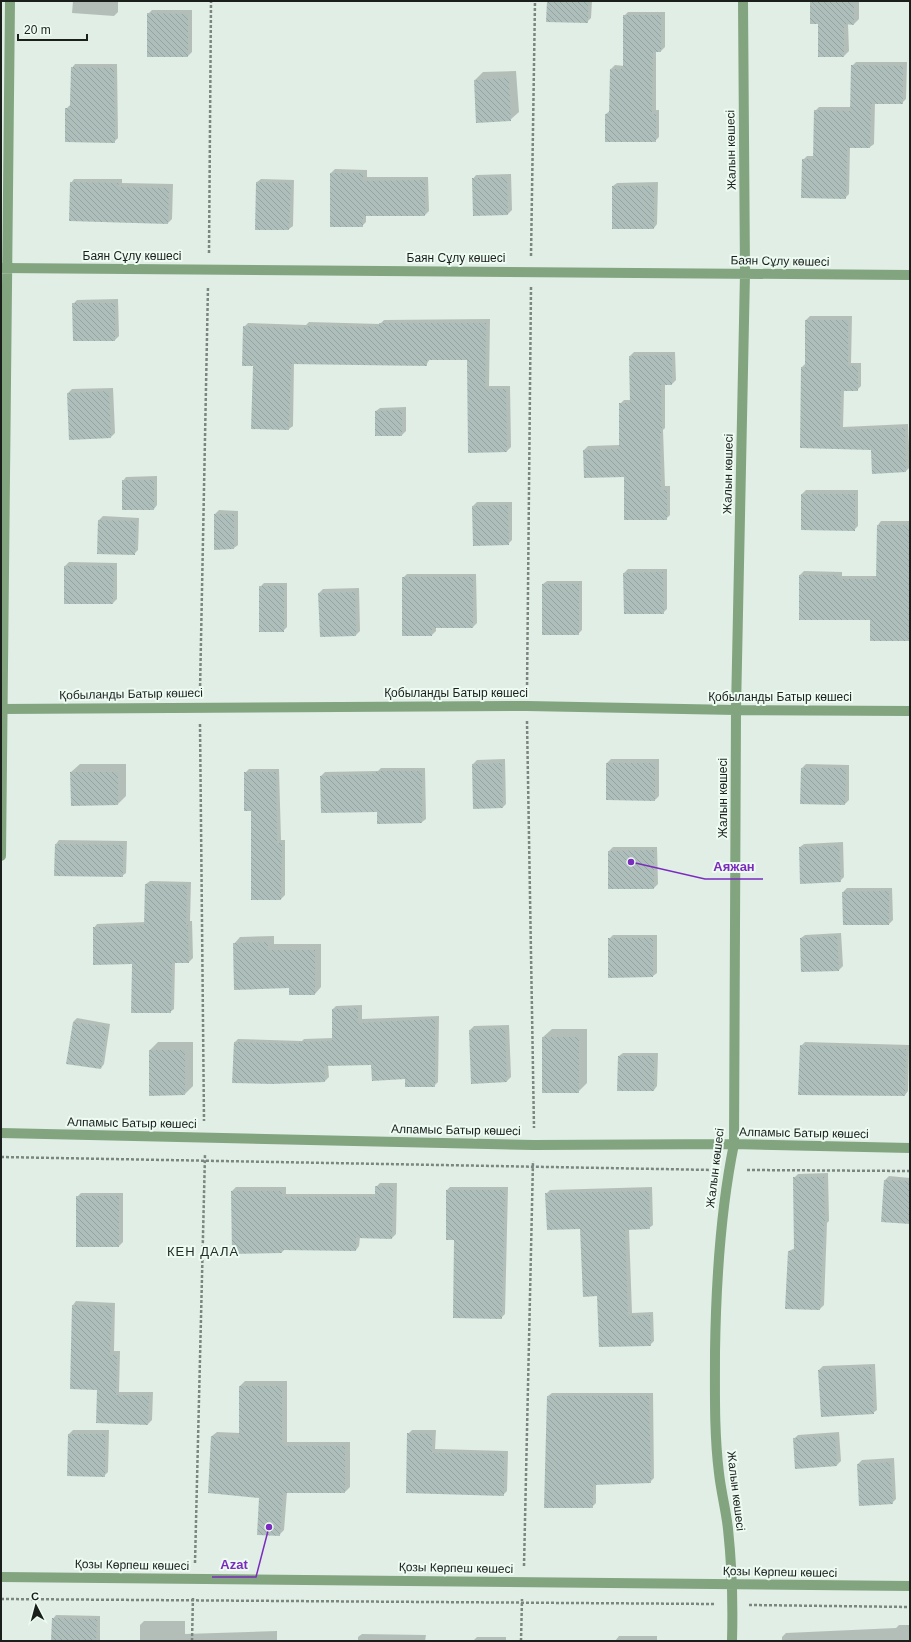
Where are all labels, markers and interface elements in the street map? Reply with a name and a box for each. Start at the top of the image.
scale bar [18,16,87,42]
text: 20 m [24,23,51,37]
street label: Жалын көшесі [723,110,739,190]
street label: Баян Сұлу көшесі [83,249,181,263]
street label: Баян Сұлу көшесі [407,251,505,265]
street label: Баян Сұлу көшесі [730,253,830,269]
street label: Жалын көшесі [720,434,736,514]
street label: Қобыланды Батыр көшесі [59,686,203,702]
street label: Қобыланды Батыр көшесі [384,686,528,700]
street label: Қобыланды Батыр көшесі [708,690,852,704]
street label: Жалын көшесі [716,758,730,838]
callout: Аяжан [705,854,763,879]
text: Аяжан [713,859,755,874]
street label: Алпамыс Батыр көшесі [67,1115,197,1131]
street label: Алпамыс Батыр көшесі [391,1122,521,1138]
street label: Алпамыс Батыр көшесі [739,1125,869,1141]
street label: Жалын көшесі [703,1127,727,1209]
district label: КЕН ДАЛА [167,1244,239,1259]
street label: Жалын көшесі [724,1450,748,1532]
callout: Azat [212,1552,256,1577]
street label: Қозы Көрпеш көшесі [75,1557,189,1573]
text: Azat [220,1557,248,1572]
street label: Қозы Көрпеш көшесі [399,1560,513,1576]
street label: Қозы Көрпеш көшесі [723,1564,837,1580]
north arrow [16,1586,56,1626]
text: С [30,1590,40,1602]

